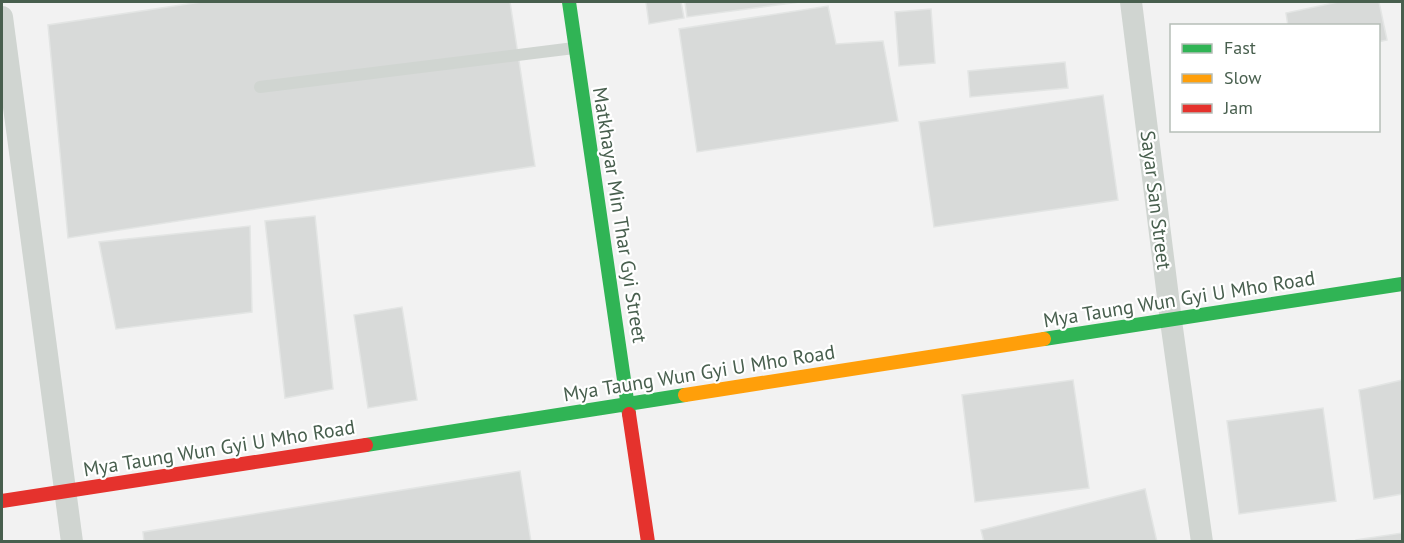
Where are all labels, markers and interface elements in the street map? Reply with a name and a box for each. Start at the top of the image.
legend [1170,24,1380,132]
text: Fast [1224,36,1256,59]
text: Slow [1224,66,1262,89]
street label: Matkhayar Min Thar Gyi Street [587,85,653,345]
text: Jam [1223,96,1253,119]
street label: Sayar San Street [1135,129,1177,271]
street label: Mya Taung Wun Gyi U Mho Road [1041,265,1317,333]
street label: Mya Taung Wun Gyi U Mho Road [561,339,837,407]
street label: Mya Taung Wun Gyi U Mho Road [81,414,357,482]

